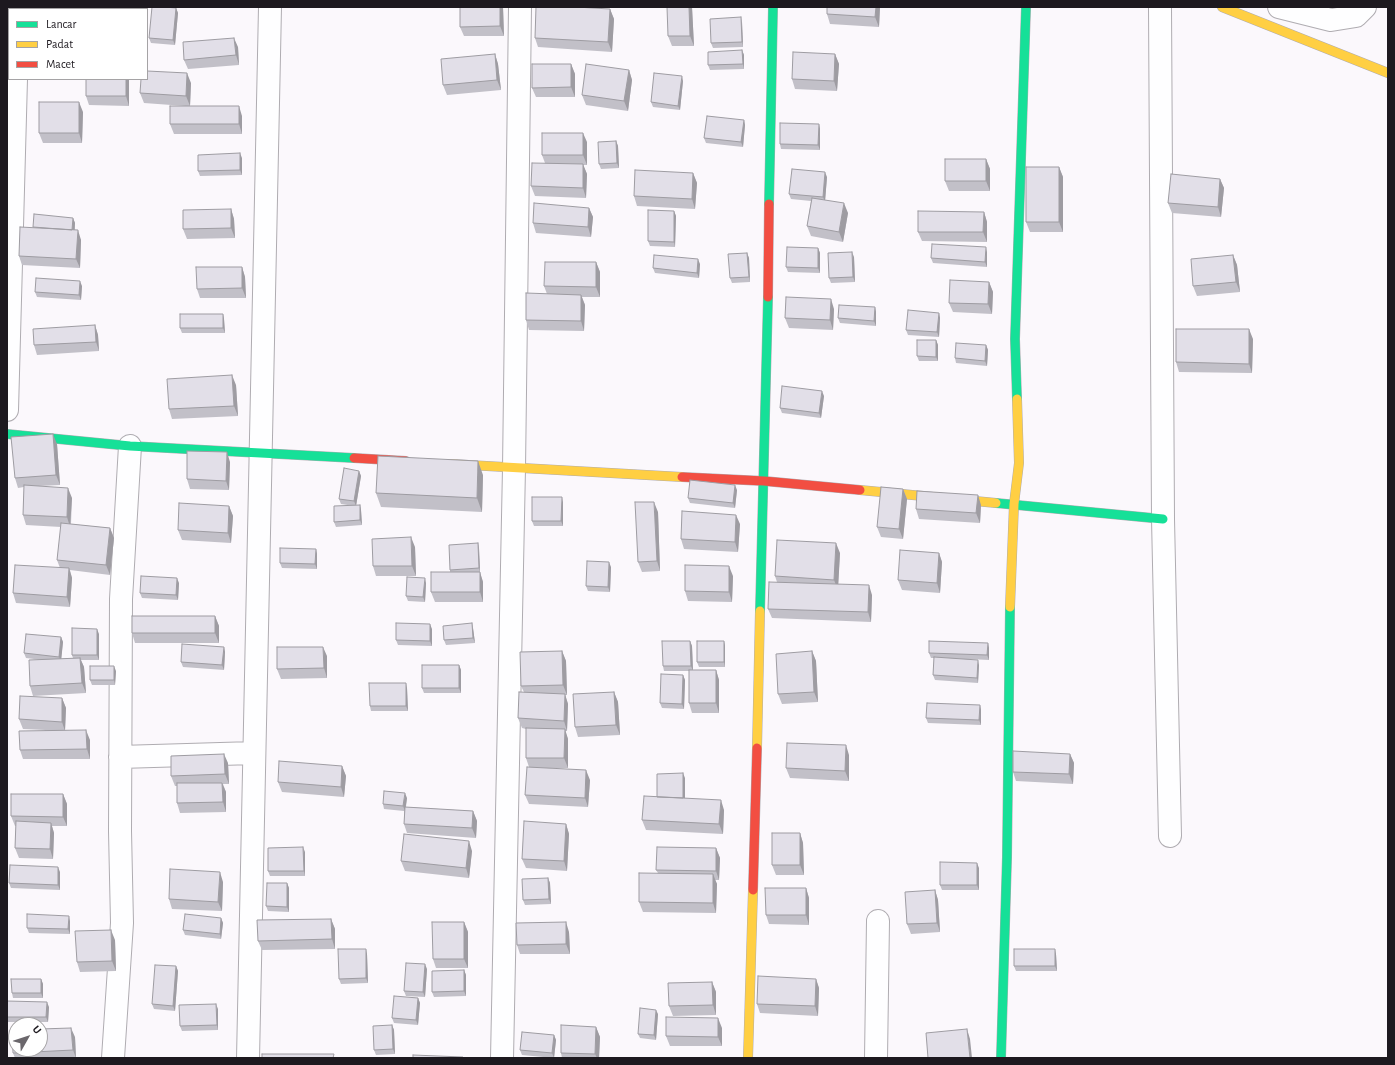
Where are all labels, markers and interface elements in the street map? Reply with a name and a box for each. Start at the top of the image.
legend [8,8,148,80]
text: Lancar [46,18,76,30]
text: Padat [46,38,73,50]
text: Macet [46,58,75,70]
north arrow [8,1017,48,1057]
text: U [30,1024,43,1036]

